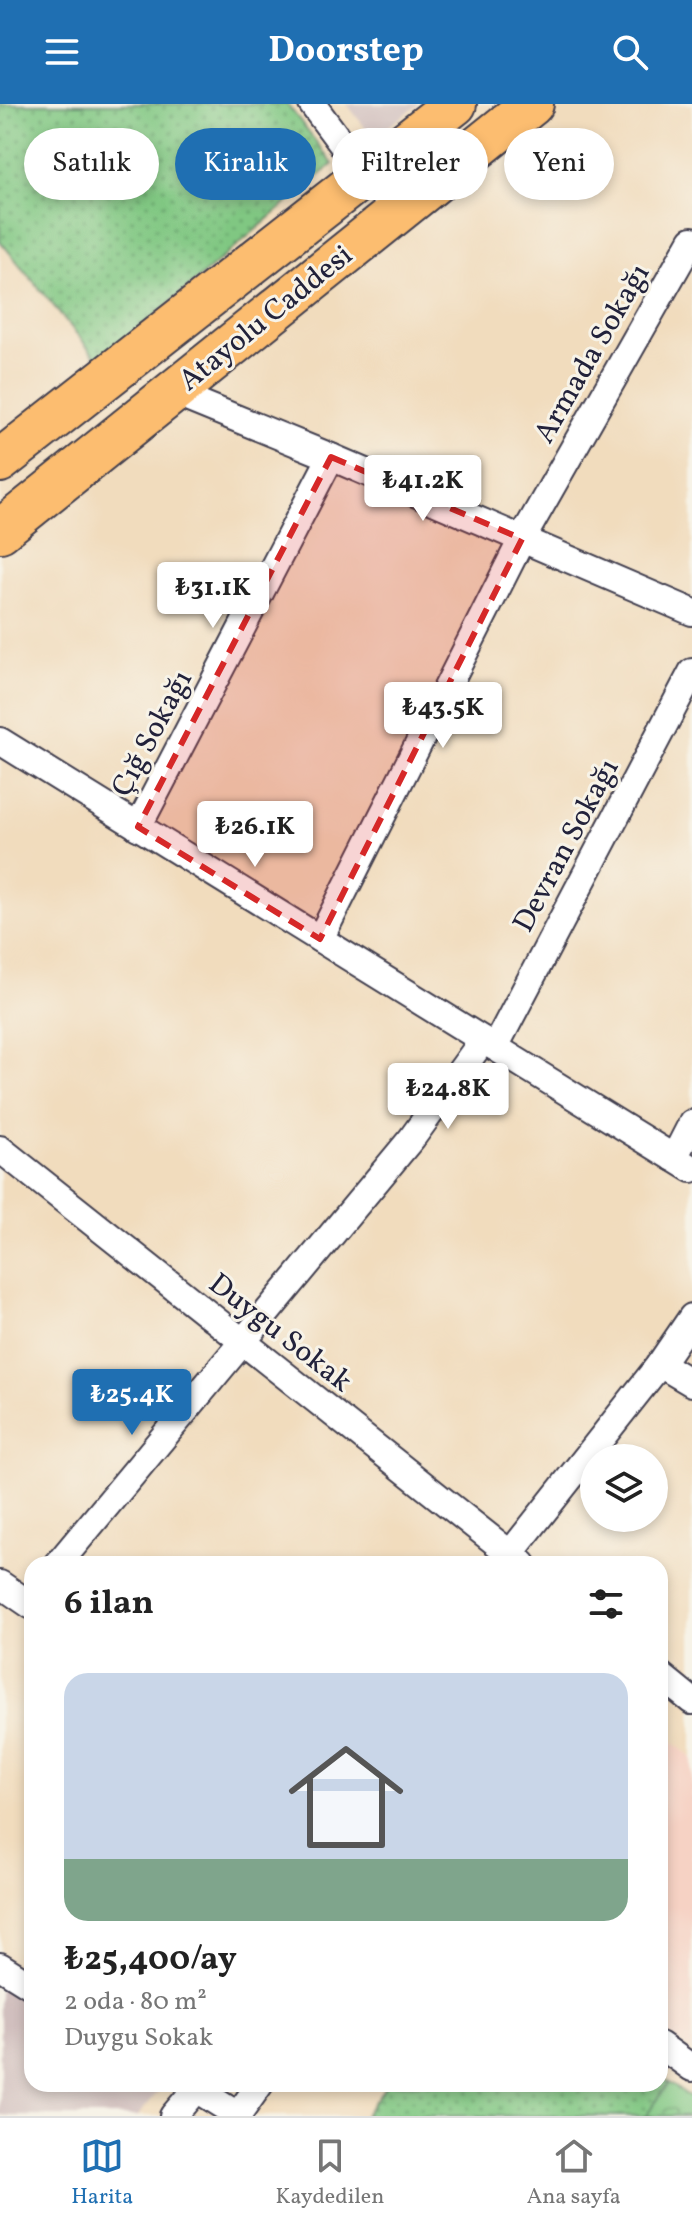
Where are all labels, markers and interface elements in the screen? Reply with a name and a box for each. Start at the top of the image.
text: Doorstep [268,27,424,77]
icon: menu [40,30,84,74]
icon: search [608,30,652,74]
chip: Satılık [24,128,159,200]
chip: Kiralık [175,128,316,200]
chip: Filtreler [332,128,488,200]
chip: Yeni [504,128,614,200]
street label: Atayolu Caddesi [170,235,362,402]
street label: Armada Sokağı [524,256,661,452]
pin: ₺41.2K [358,455,488,523]
text: ₺41.2K [382,463,464,499]
pin: ₺31.1K [148,562,278,630]
text: ₺31.1K [175,570,251,606]
street label: Çığ Sokağı [102,663,204,805]
pin: ₺43.5K [378,682,508,750]
text: ₺43.5K [402,690,484,726]
street label: Devran Sokağı [503,752,630,940]
pin: ₺26.1K [190,801,320,869]
text: ₺26.1K [215,809,295,845]
pin: ₺24.8K [383,1063,513,1131]
text: ₺24.8K [406,1071,490,1107]
street label: Duygu Sokak [199,1264,361,1403]
pin: ₺25.4K [67,1369,197,1437]
text: ₺25.4K [90,1377,174,1413]
map controls [580,1444,668,1532]
button: layers [580,1444,668,1532]
text: 6 ilan [64,1581,154,1628]
icon: filters [584,1582,628,1626]
icon: home [274,1725,418,1869]
text: ₺25,400/ay [64,1937,237,1984]
text: 2 oda · 80 m² [64,1984,207,2020]
text: Duygu Sokak [64,2020,213,2056]
tab: Harita [71,2134,133,2213]
tab: Kaydedilen [276,2134,384,2213]
tab: Ana sayfa [527,2134,621,2213]

